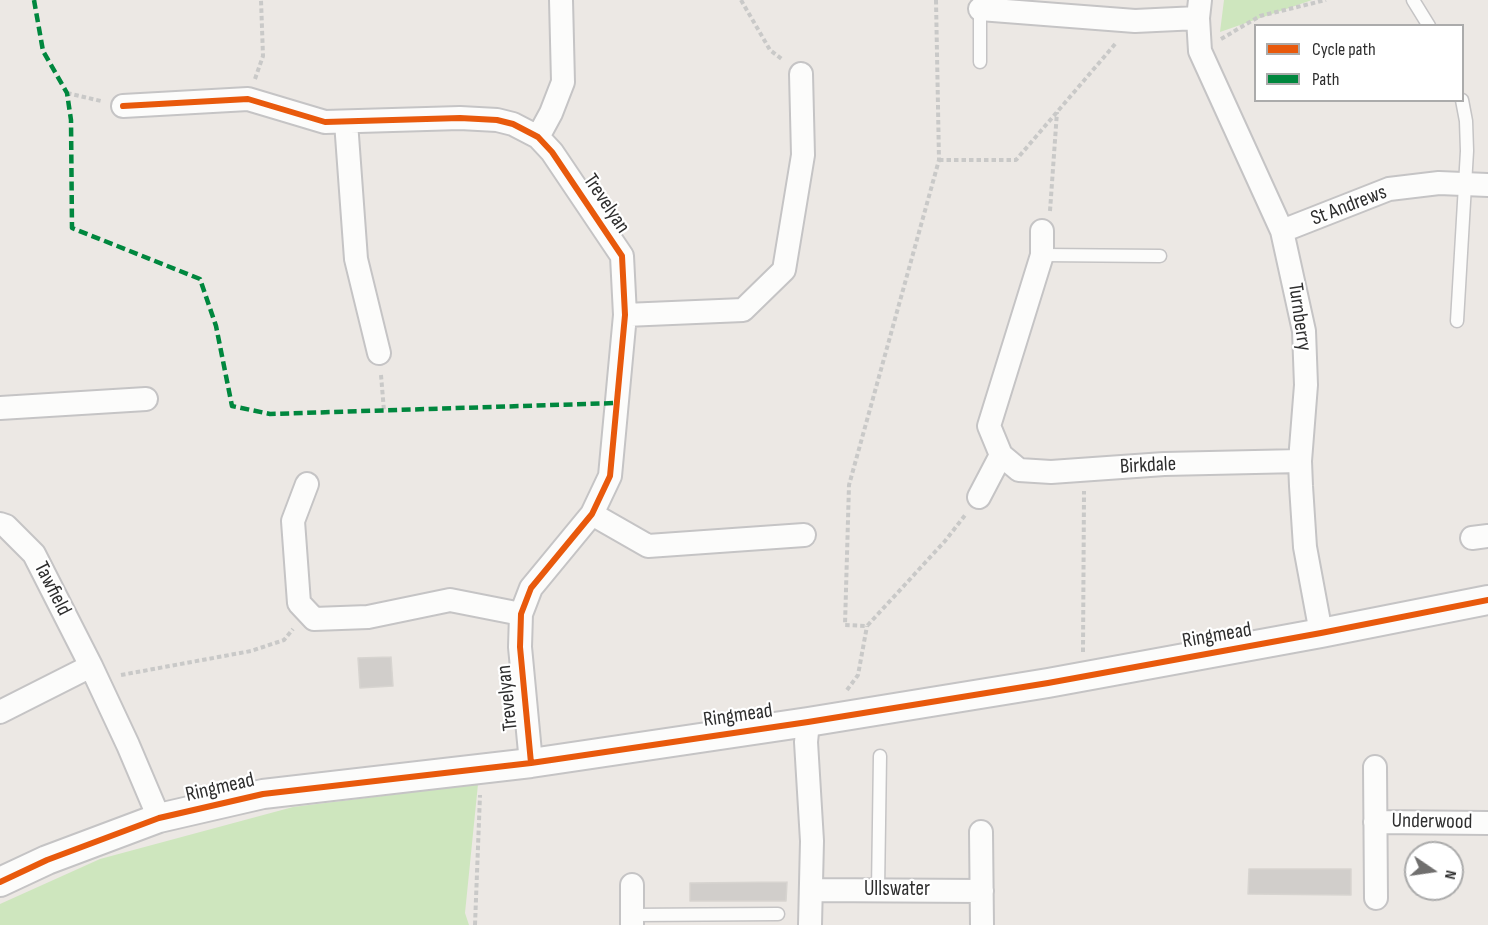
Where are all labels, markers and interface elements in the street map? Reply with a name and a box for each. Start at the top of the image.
legend [1254,24,1464,102]
text: Cycle path [1312,39,1376,60]
text: Path [1312,69,1340,90]
street label: Trevelyan [577,170,635,238]
street label: St Andrews [1307,180,1391,232]
street label: Turnberry [1282,281,1316,353]
street label: Birkdale [1119,452,1177,480]
street label: Tawfield [28,558,76,620]
street label: Ringmead [1180,618,1254,654]
street label: Trevelyan [492,664,524,732]
street label: Ringmead [702,699,774,733]
street label: Ringmead [183,768,257,808]
street label: Underwood [1391,809,1473,835]
north arrow [1404,841,1464,901]
text: N [1440,868,1460,881]
street label: Ullswater [864,877,930,903]

